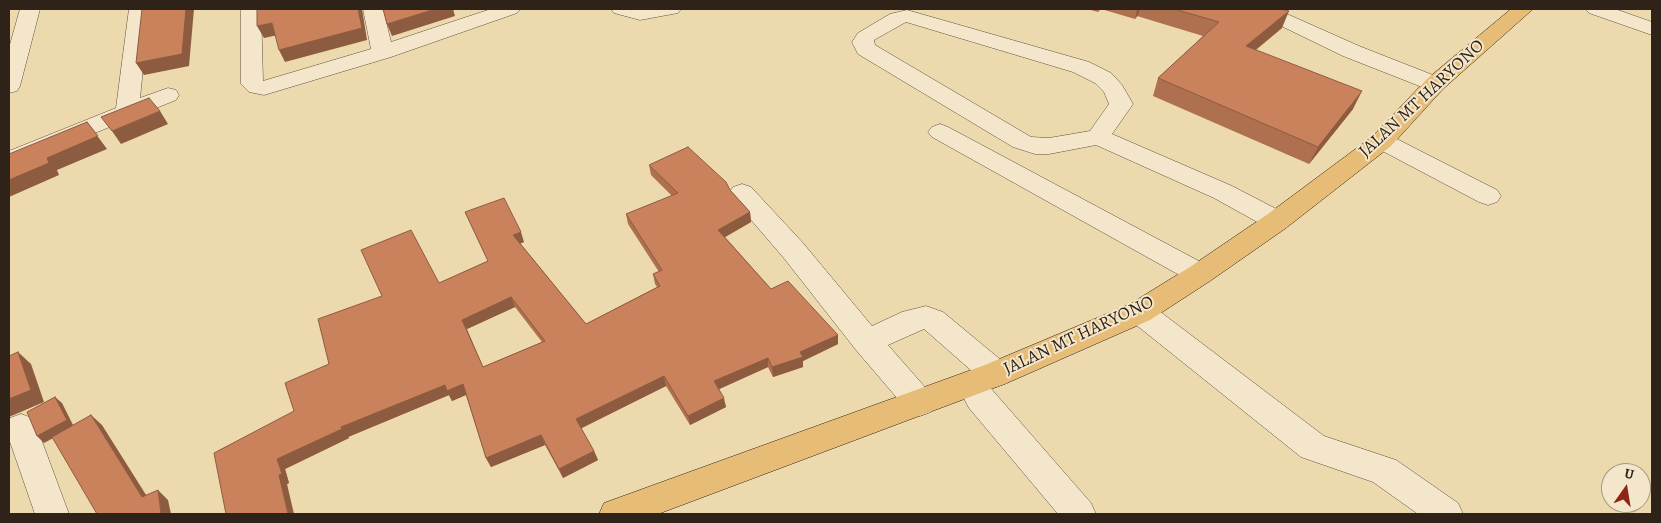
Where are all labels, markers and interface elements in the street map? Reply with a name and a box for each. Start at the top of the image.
street label: JALAN MT HARYONO [1355,35,1489,163]
street label: JALAN MT HARYONO [1000,292,1158,380]
north arrow [1601,463,1651,513]
text: U [1623,464,1636,484]

